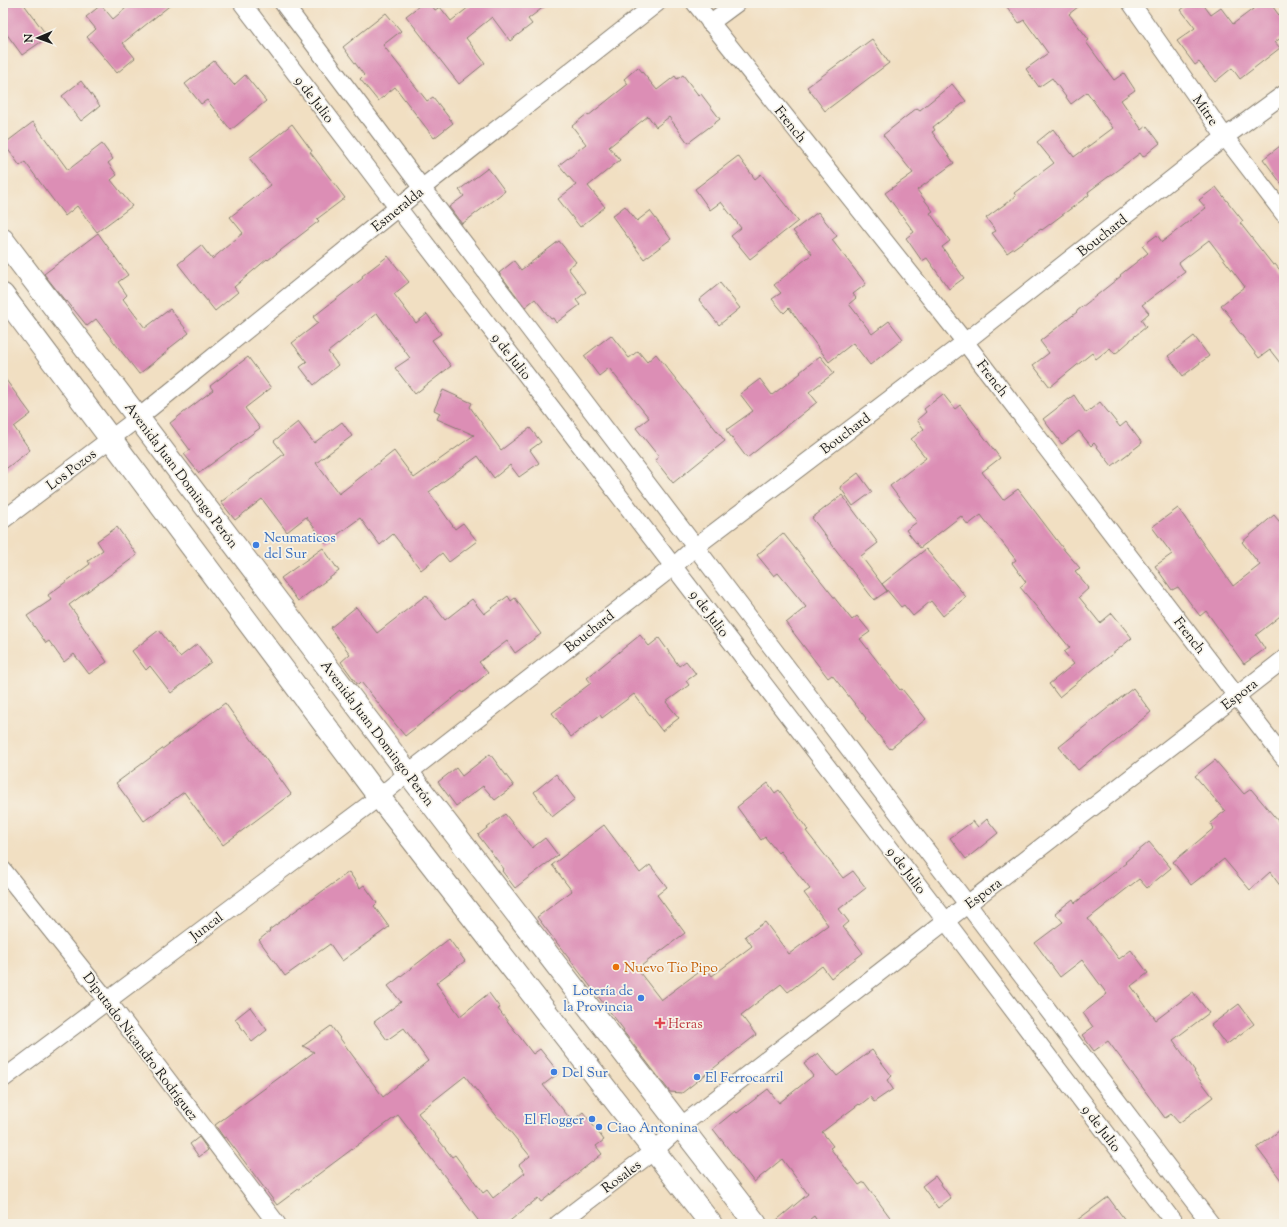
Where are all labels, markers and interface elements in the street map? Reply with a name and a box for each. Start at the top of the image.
north arrow [18,18,58,58]
text: N [21,33,37,44]
street label: 9 de Julio [289,72,338,128]
street label: Mitre [1187,92,1222,131]
street label: French [768,103,810,148]
street label: Esmeralda [368,183,429,238]
street label: Bouchard [1074,211,1132,262]
street label: 9 de Julio [486,330,535,385]
street label: French [971,357,1012,402]
street label: Avenida Juan Domingo Perón [119,399,242,553]
street label: Bouchard [817,409,876,460]
street label: Los Pozos [43,445,101,496]
place label: Neumaticos del Sur [264,529,336,565]
marker: Neumaticos del Sur [251,540,261,550]
street label: 9 de Julio [684,586,733,642]
street label: Bouchard [561,607,619,658]
street label: French [1168,614,1209,659]
street label: Avenida Juan Domingo Perón [315,657,438,811]
street label: Espora [1218,675,1263,716]
street label: 9 de Julio [881,843,930,899]
street label: Espora [962,874,1007,915]
street label: Juncal [186,908,228,947]
place label: Nuevo Tío Pipo [624,959,718,979]
marker: Nuevo Tío Pipo [611,962,621,972]
street label: Diputado Nicandro Rodríguez [77,969,202,1125]
place label: Lotería de la Provincia [563,982,634,1018]
marker: Lotería de la Provincia [636,993,646,1003]
place label: Heras [668,1015,703,1035]
marker: Heras [655,1018,665,1028]
place label: Del Sur [562,1064,609,1084]
marker: Del Sur [549,1067,559,1077]
place label: El Ferrocarril [705,1069,784,1089]
marker: El Ferrocarril [692,1072,702,1082]
street label: 9 de Julio [1076,1101,1125,1157]
place label: El Flogger [524,1111,585,1131]
marker: El Flogger [587,1114,597,1124]
place label: Ciao Antonina [607,1119,698,1139]
marker: Ciao Antonina [594,1122,604,1132]
street label: Rosales [598,1156,646,1199]

